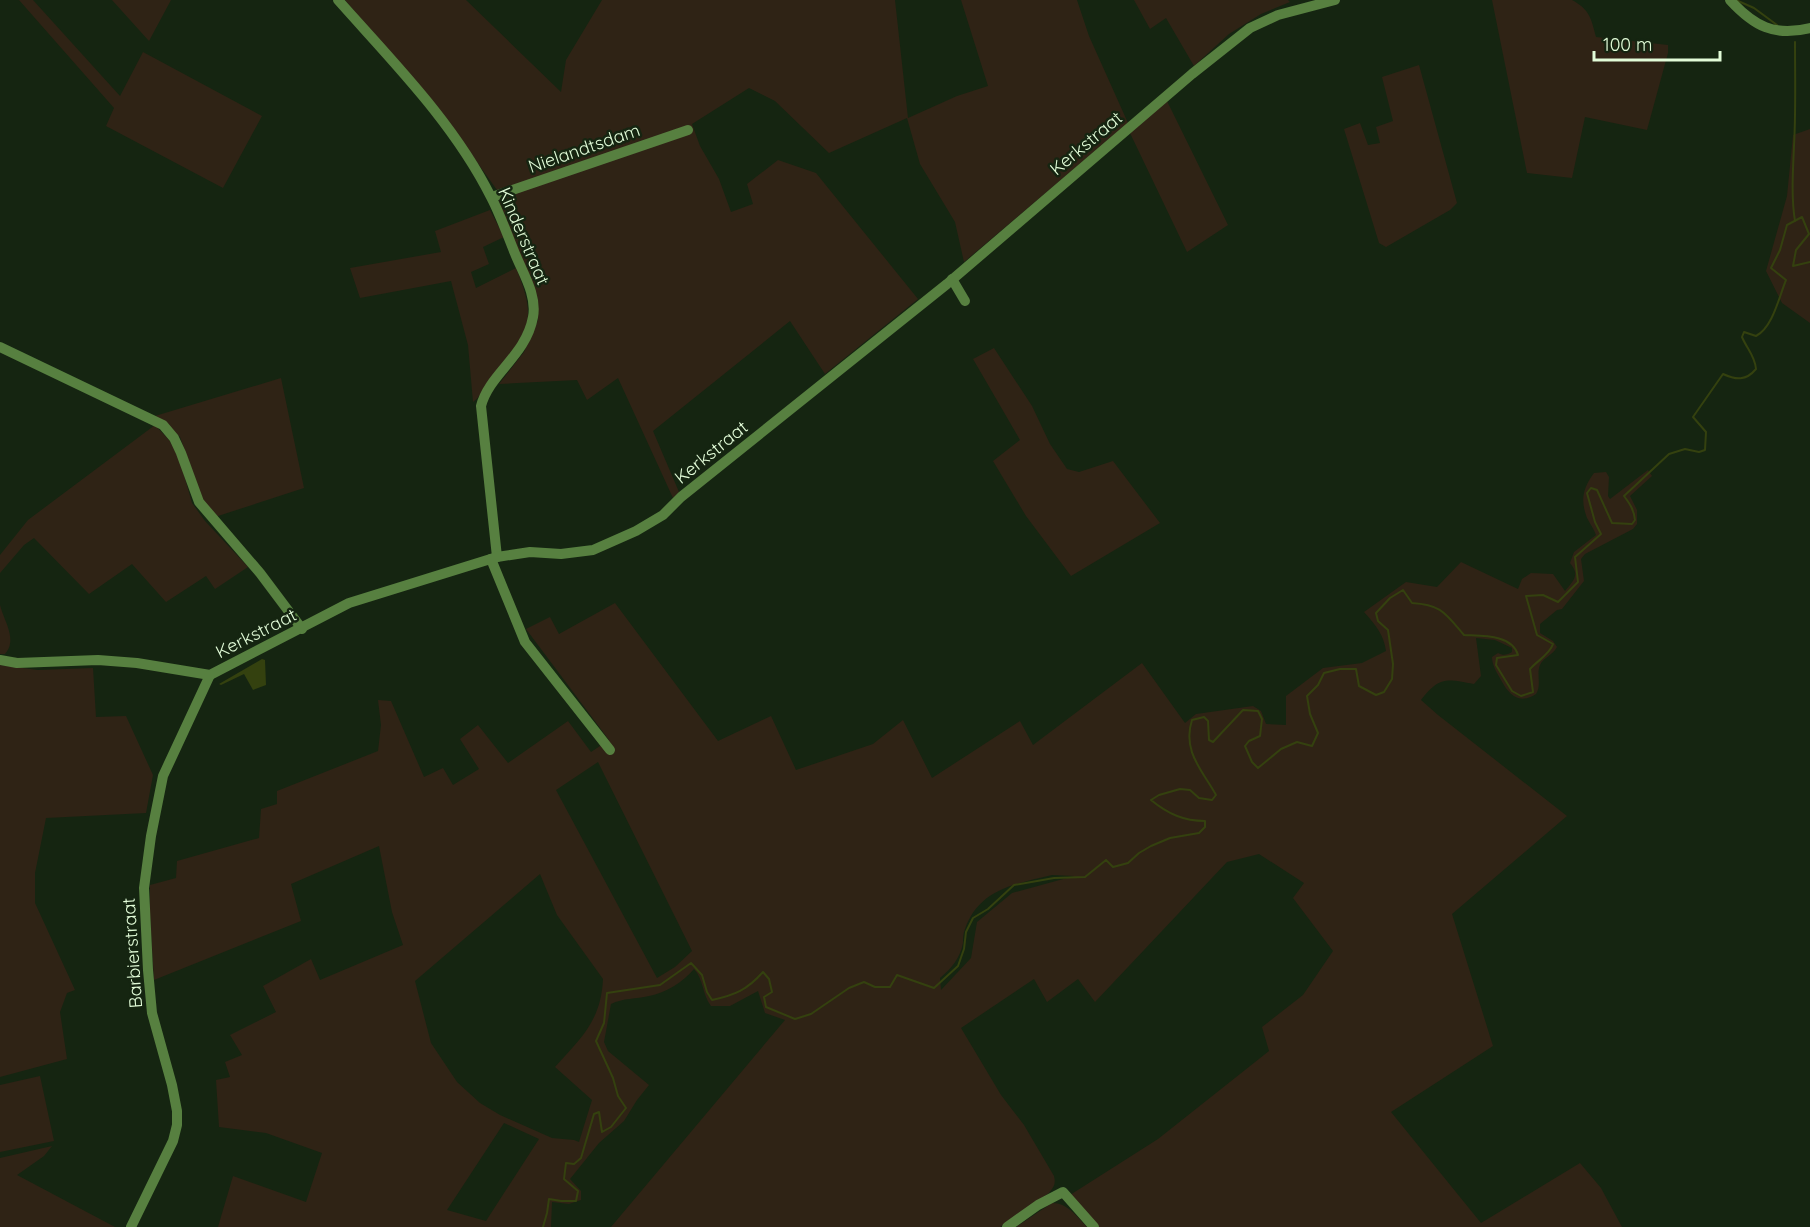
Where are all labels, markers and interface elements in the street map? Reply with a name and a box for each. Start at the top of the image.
scale bar [1594,24,1720,62]
text: 100 m [1603,33,1652,56]
street label: Kerkstraat [1045,106,1127,180]
street label: Nielandtsdam [525,118,643,178]
street label: Kinderstraat [493,184,555,288]
street label: Kerkstraat [670,415,752,489]
street label: Kerkstraat [212,603,300,663]
street label: Barbierstraat [117,897,147,1009]

